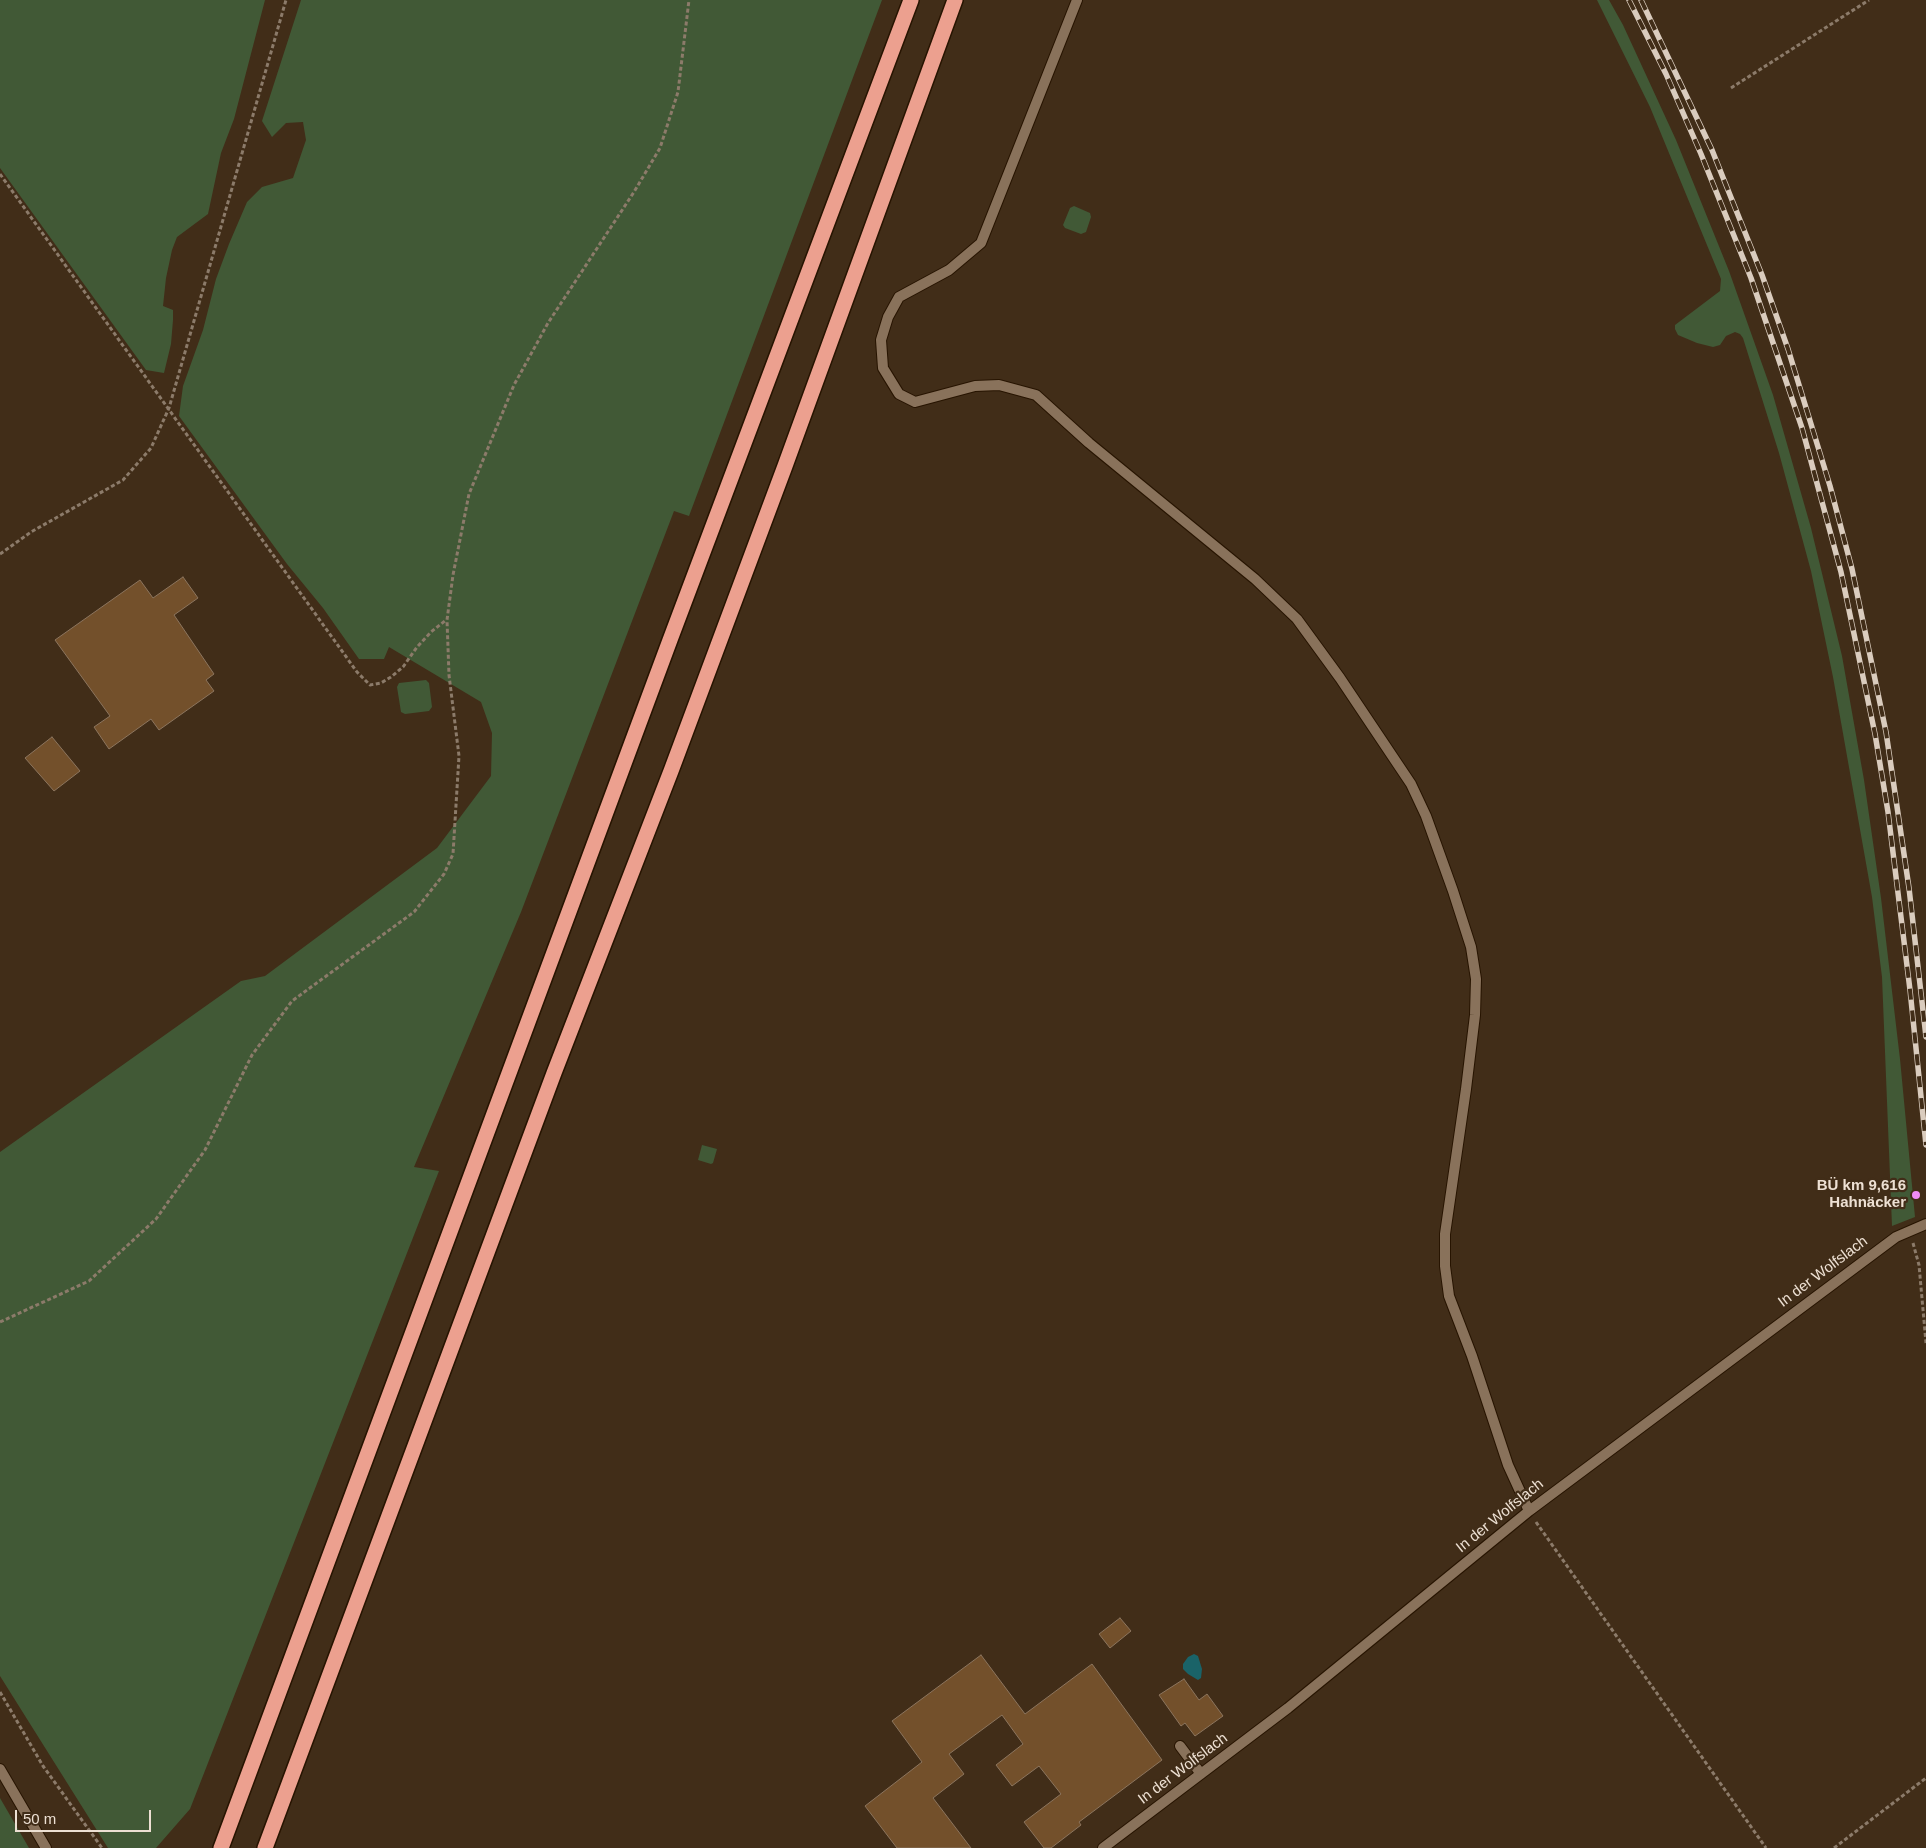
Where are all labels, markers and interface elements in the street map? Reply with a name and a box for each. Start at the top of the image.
place label: BÜ km 9,616 Hahnäcker [1817,1177,1906,1212]
marker: BÜ km 9,616 Hahnäcker [1910,1189,1922,1201]
street label: In der Wolfslach [1775,1233,1871,1311]
street label: In der Wolfslach [1453,1475,1547,1557]
street label: In der Wolfslach [1135,1730,1231,1808]
scale bar [18,1800,154,1832]
text: 50 m [23,1810,56,1827]

